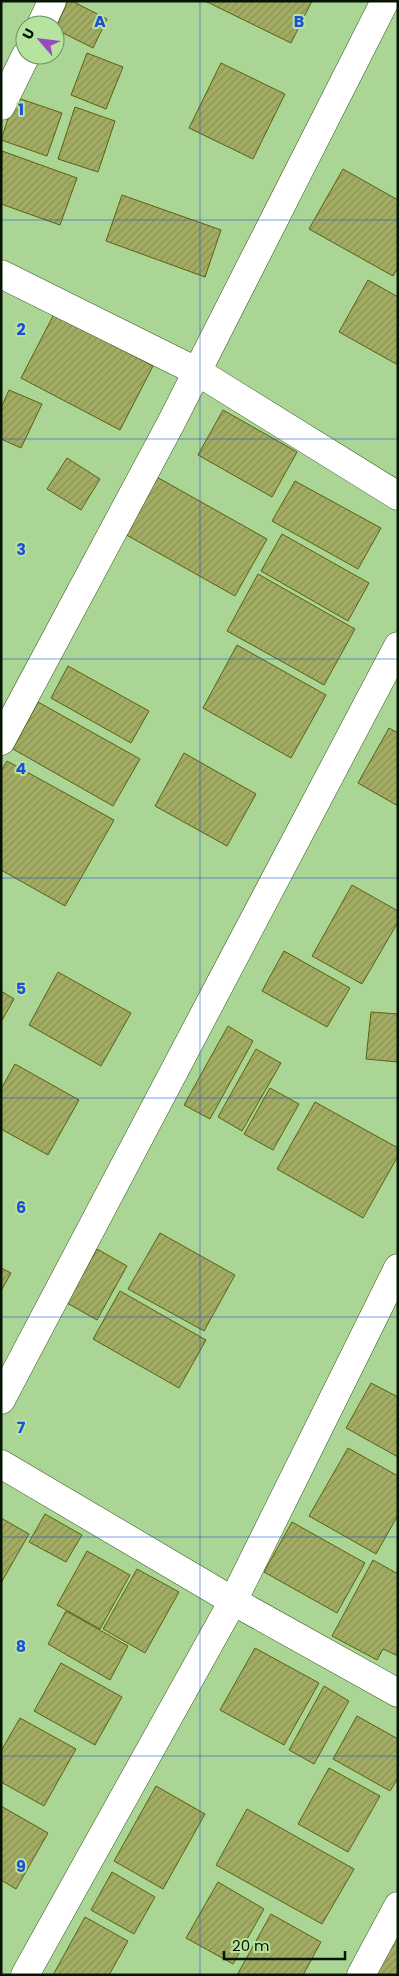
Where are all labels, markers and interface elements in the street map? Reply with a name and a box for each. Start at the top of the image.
text: A [94,10,106,33]
text: B [294,10,304,33]
north arrow [15,15,65,65]
text: U [17,25,40,43]
text: 1 [18,98,24,121]
text: 2 [16,318,26,341]
text: 3 [16,538,26,561]
text: 4 [16,757,27,780]
text: 5 [16,977,26,1000]
text: 6 [16,1196,26,1219]
text: 7 [17,1416,26,1439]
text: 8 [16,1635,26,1658]
text: 9 [16,1855,26,1878]
scale bar [224,1928,345,1960]
text: 20 m [232,1935,270,1956]

